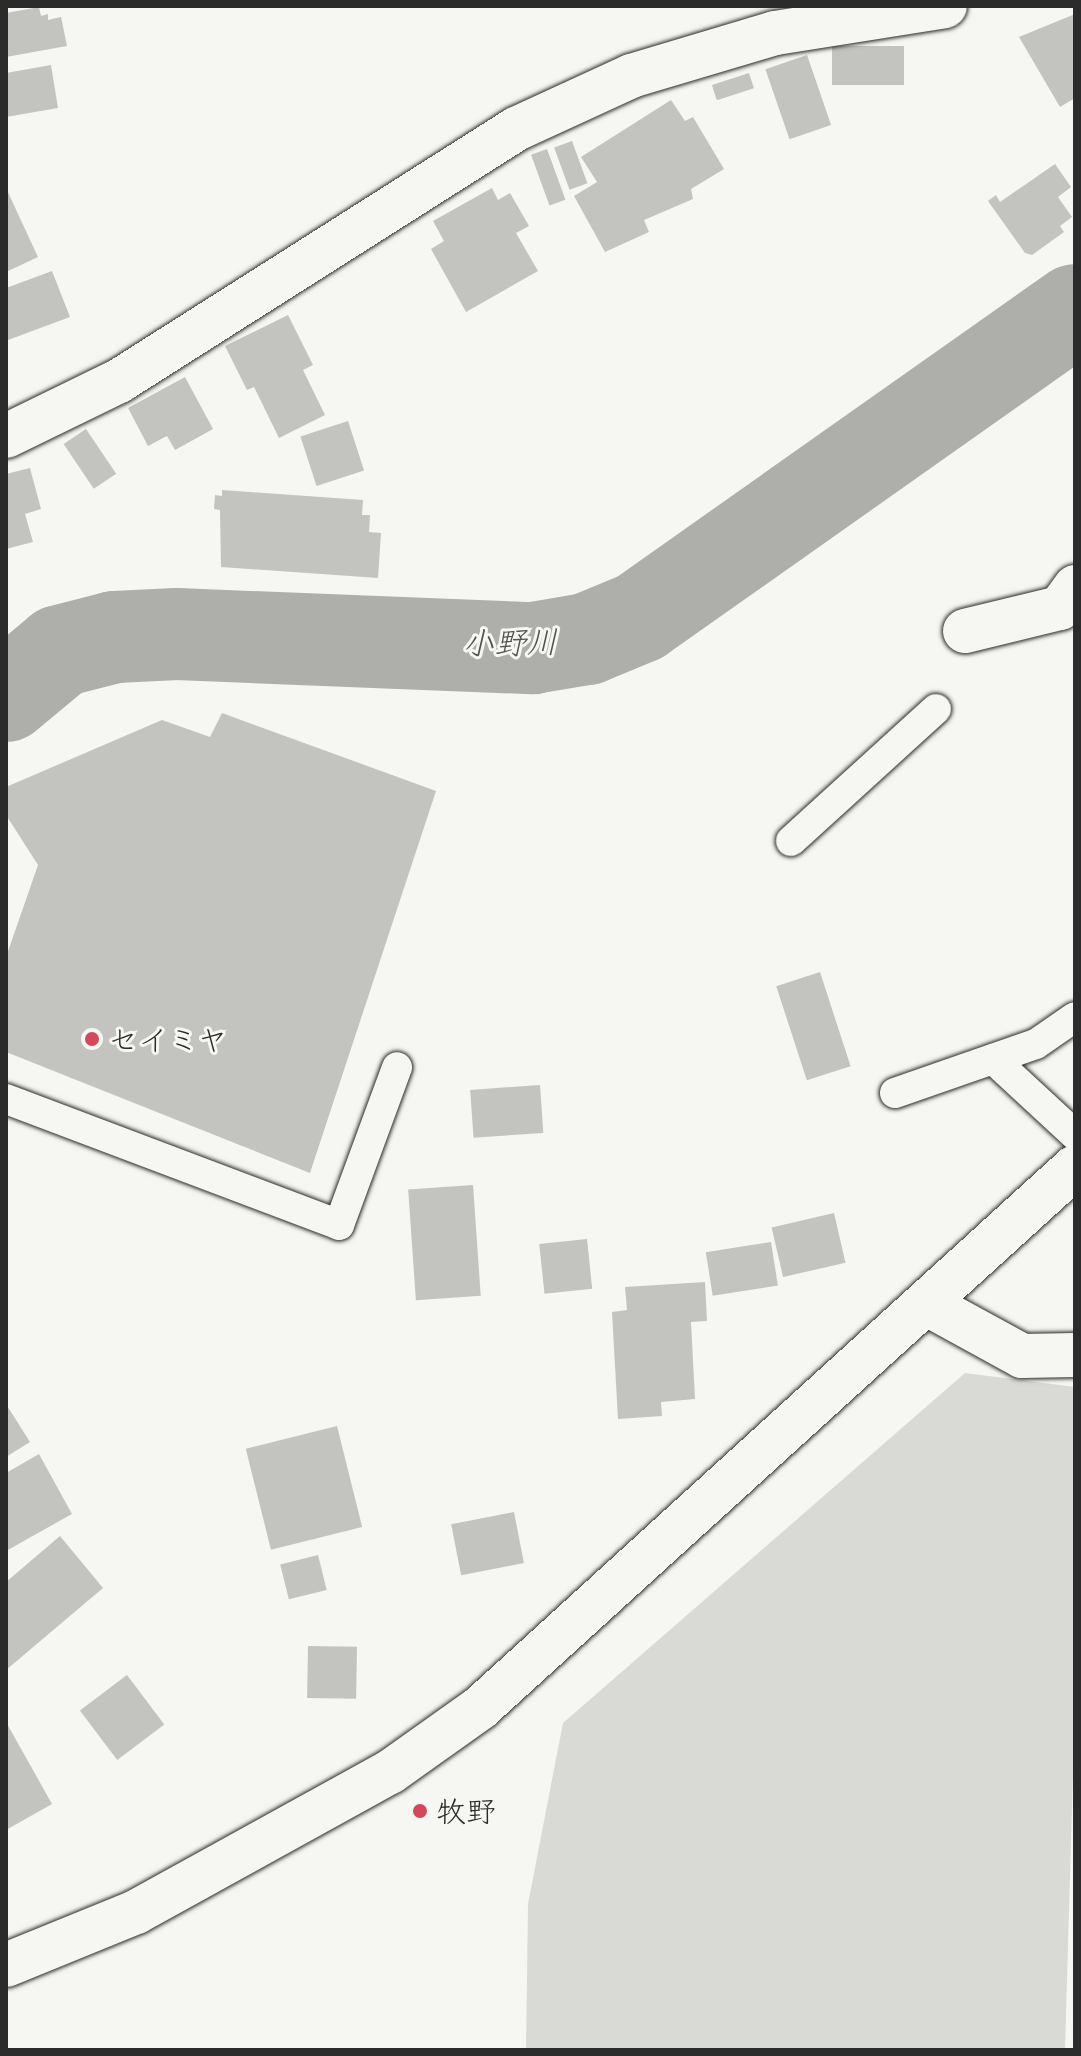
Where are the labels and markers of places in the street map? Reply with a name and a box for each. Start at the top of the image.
place label: セイミヤ [108,1021,228,1057]
marker: セイミヤ [83,1030,101,1048]
place label: 牧野 [436,1793,496,1829]
marker: 牧野 [411,1802,429,1820]

